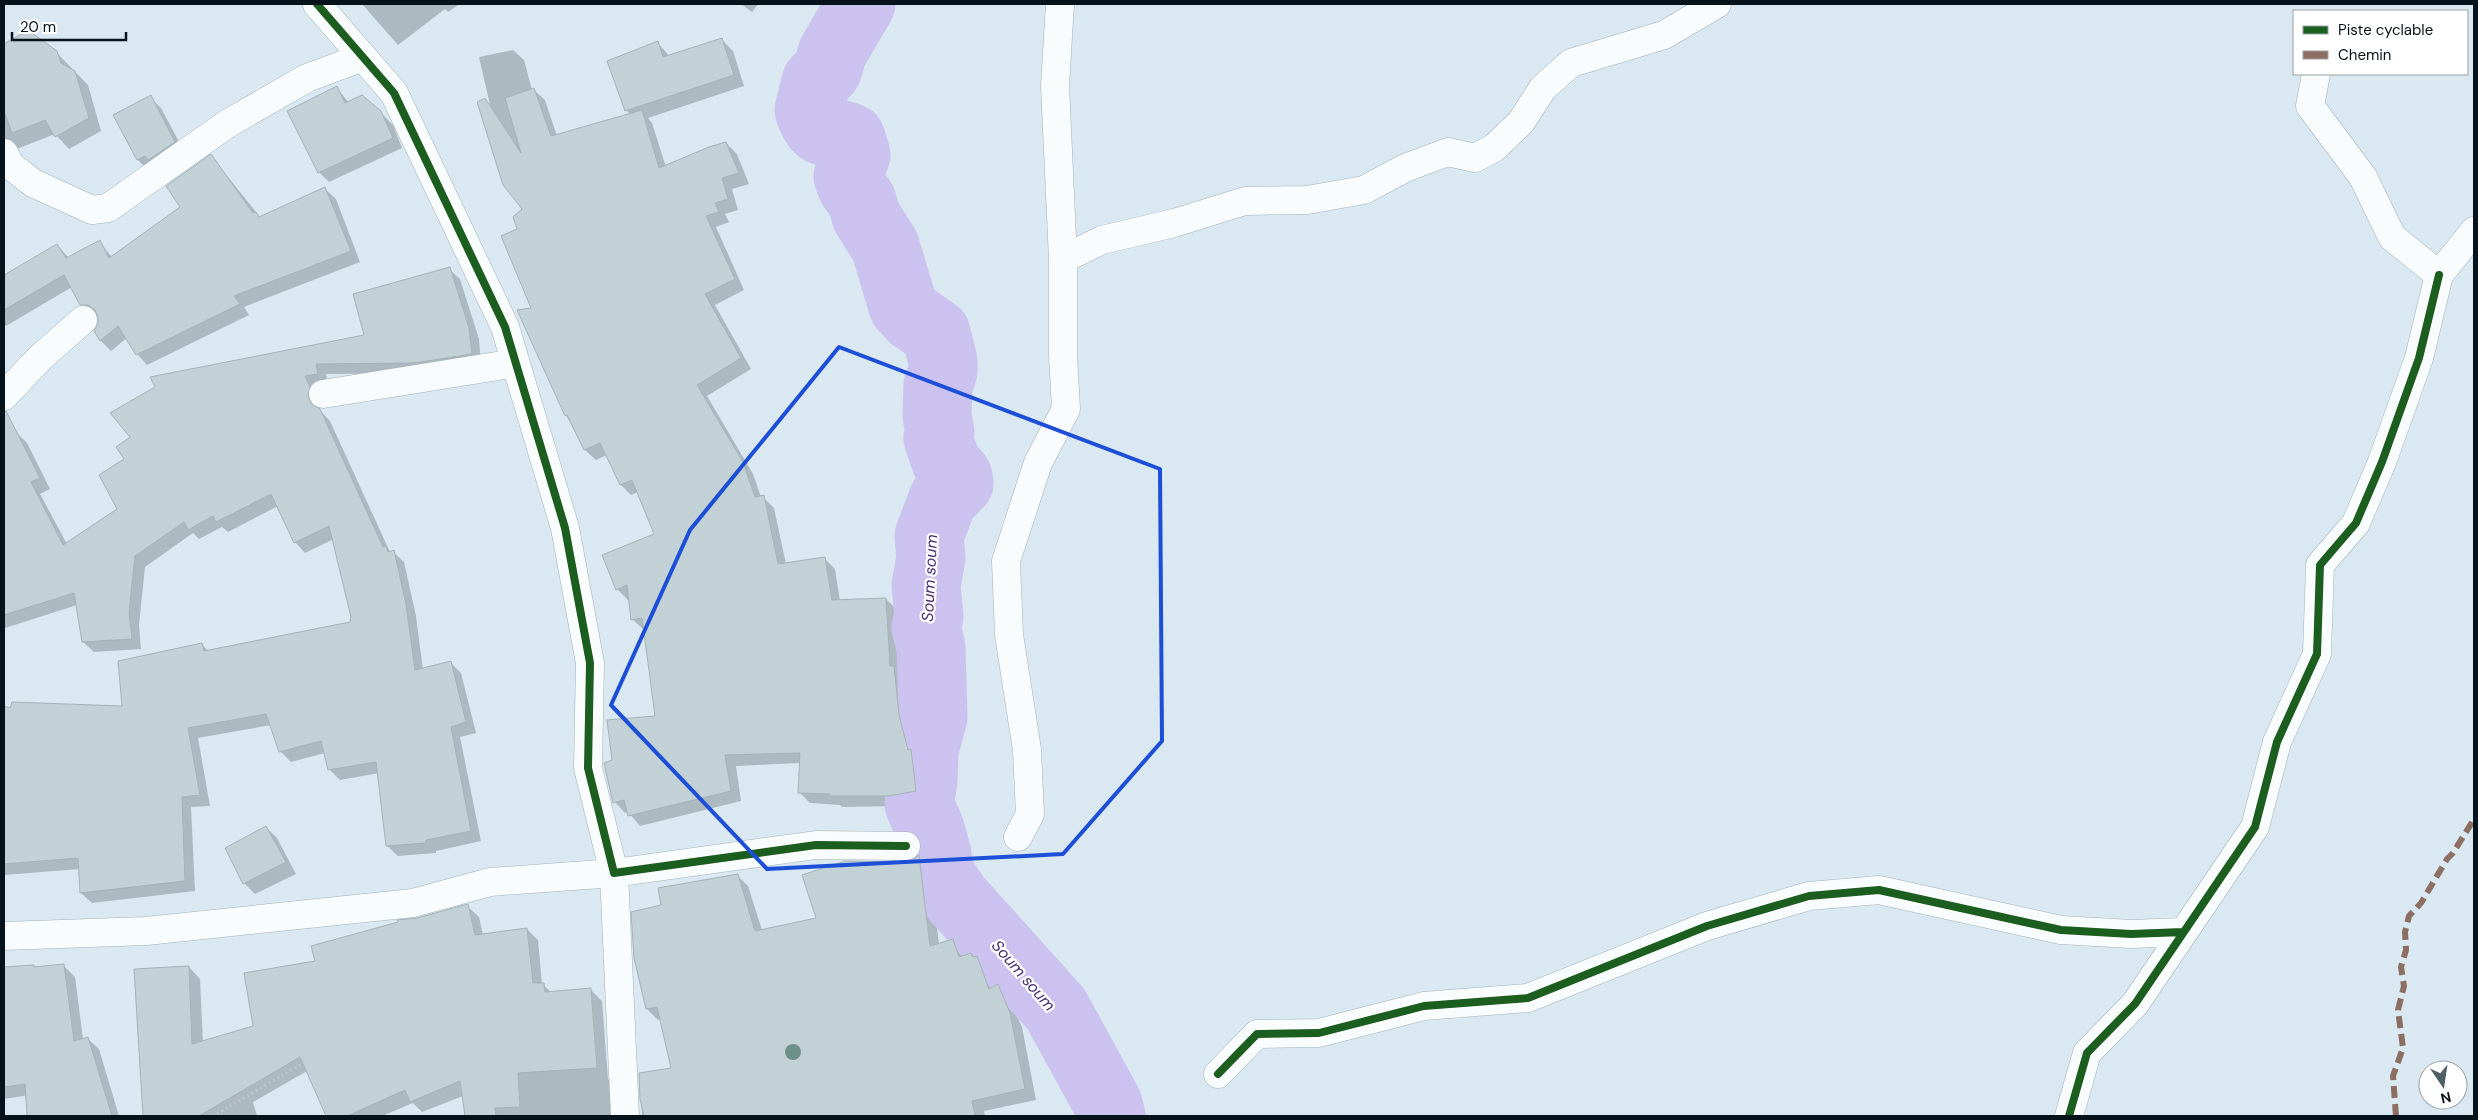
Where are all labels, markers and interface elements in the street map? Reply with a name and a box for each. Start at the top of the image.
scale bar [12,10,126,42]
legend [2293,10,2468,75]
text: 20 m [20,17,56,37]
text: Piste cyclable [2338,20,2433,40]
text: Chemin [2338,45,2391,65]
water label: Soum soum [917,534,942,622]
water label: Soum soum [987,935,1060,1015]
north arrow [2418,1060,2468,1110]
text: N [2439,1088,2453,1108]

